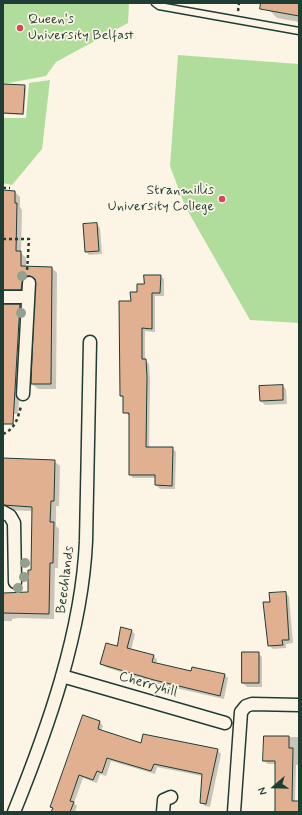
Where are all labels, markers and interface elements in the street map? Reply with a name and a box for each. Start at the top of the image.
place label: Queen's University Belfast [28,12,134,44]
marker: Queen's University Belfast [15,23,25,33]
place label: Stranmillis University College [108,183,214,216]
marker: Stranmillis University College [217,194,227,204]
street label: Beechlands [54,545,78,615]
street label: Cherryhill [117,669,179,701]
north arrow [254,767,294,807]
text: N [255,785,271,797]

